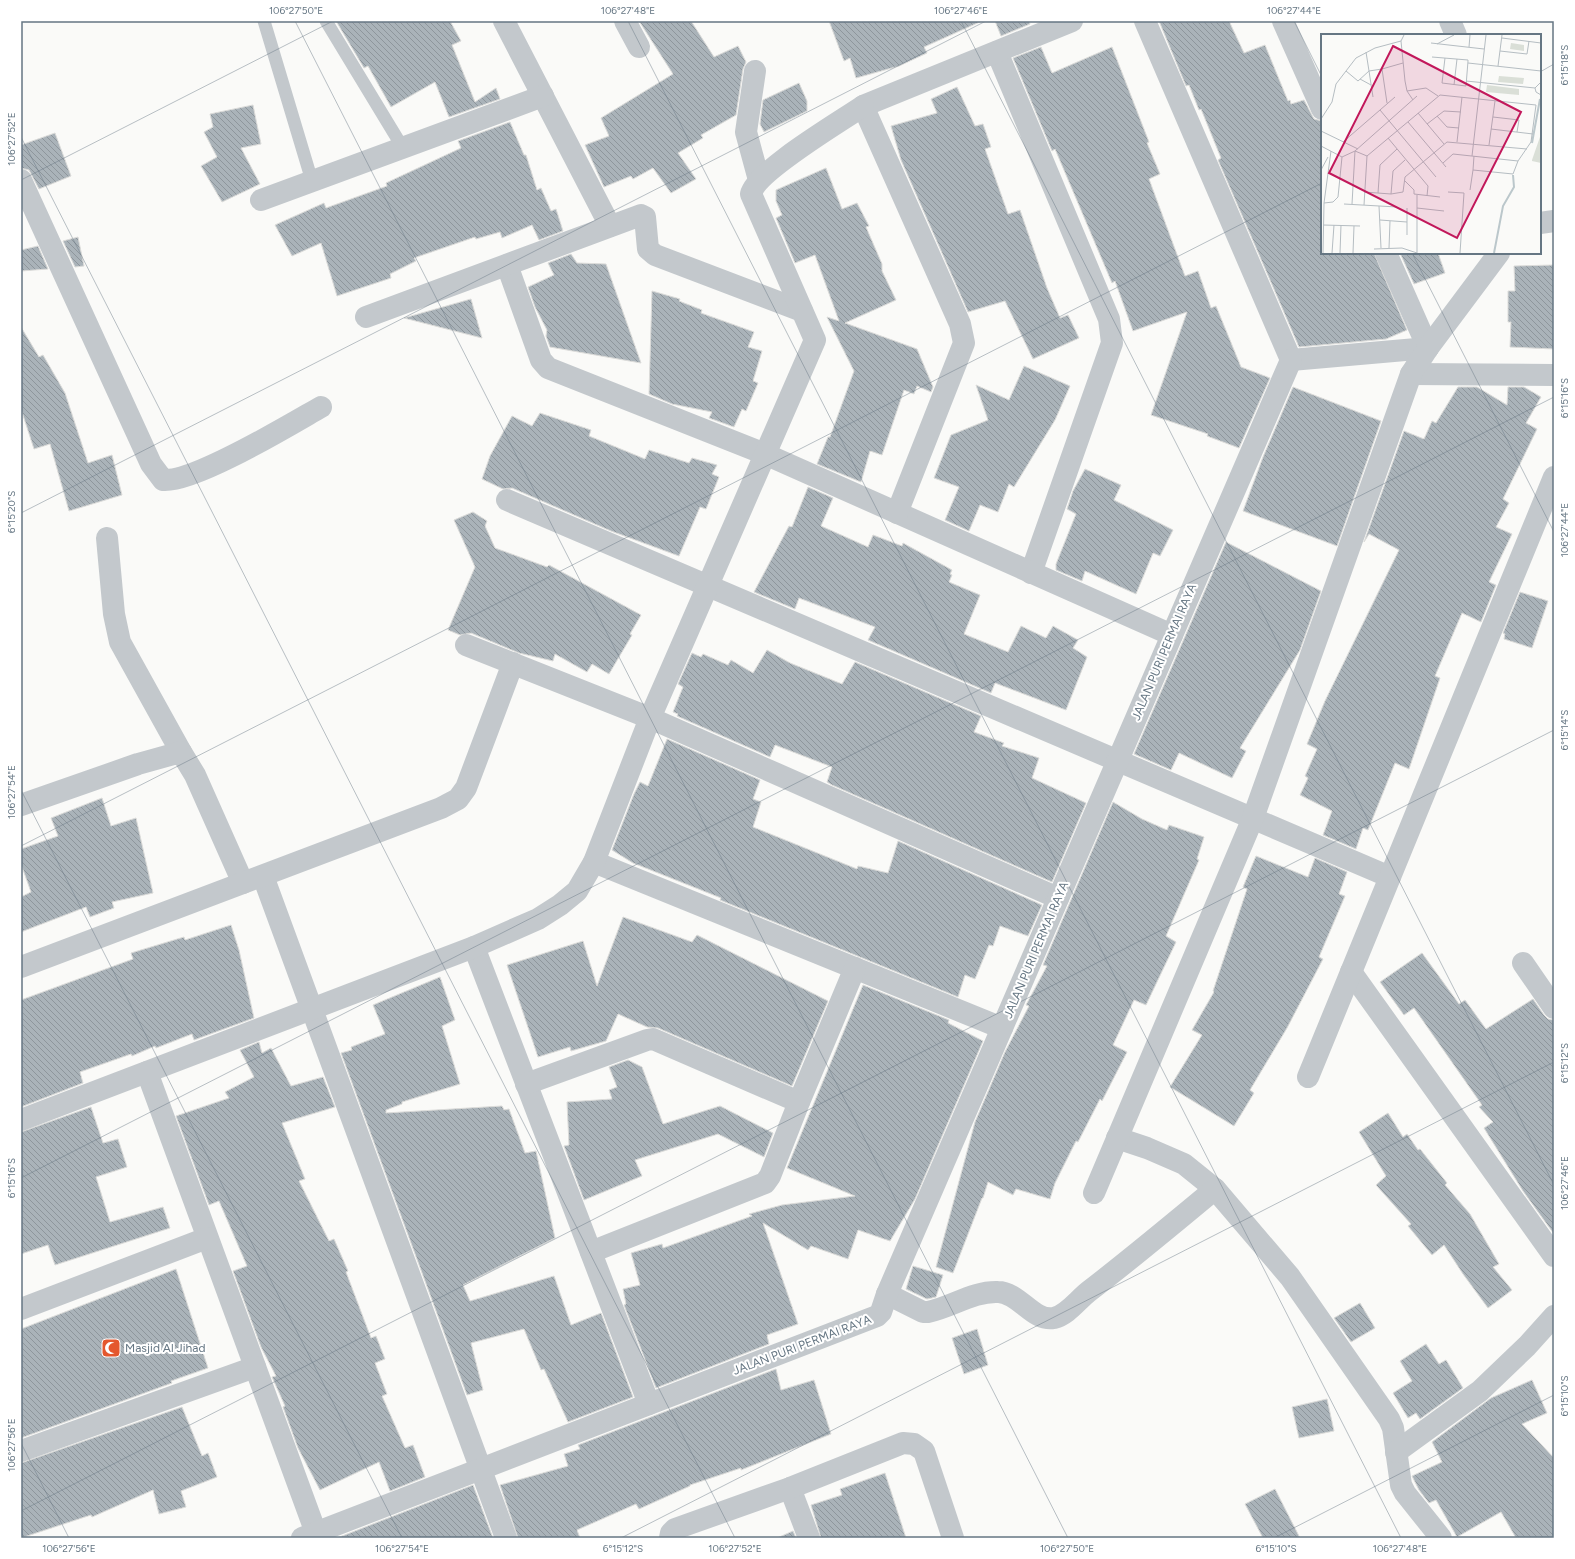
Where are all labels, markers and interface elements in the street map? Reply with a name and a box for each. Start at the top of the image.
text: 106°27'50"E [269,4,323,17]
text: 106°27'48"E [601,4,655,17]
text: 106°27'46"E [934,4,988,17]
text: 106°27'44"E [1267,4,1321,17]
inset map [1321,34,1541,254]
text: 6°15'18"S [1558,45,1571,85]
text: 106°27'52"E [5,112,18,166]
text: 6°15'16"S [1558,378,1571,418]
text: 6°15'20"S [5,491,18,533]
text: 106°27'44"E [1558,503,1571,557]
street label: JALAN PURI PERMAI RAYA [1129,582,1199,722]
text: 6°15'14"S [1558,710,1571,750]
text: 106°27'54"E [5,765,18,819]
street label: JALAN PURI PERMAI RAYA [1001,880,1071,1020]
text: 6°15'12"S [1558,1043,1571,1083]
text: 106°27'46"E [1558,1156,1571,1210]
text: 6°15'16"S [5,1158,18,1198]
street label: JALAN PURI PERMAI RAYA [731,1312,873,1378]
mosque icon: Masjid Al Jihad [100,1337,122,1359]
place label: Masjid Al Jihad [125,1341,205,1355]
text: 6°15'10"S [1558,1375,1571,1417]
text: 106°27'56"E [5,1418,18,1472]
text: 106°27'56"E [42,1542,96,1555]
text: 106°27'54"E [375,1542,429,1555]
text: 6°15'12"S [603,1542,643,1555]
text: 106°27'52"E [708,1542,762,1555]
text: 106°27'50"E [1040,1542,1094,1555]
text: 6°15'10"S [1255,1542,1297,1555]
text: 106°27'48"E [1373,1542,1427,1555]

